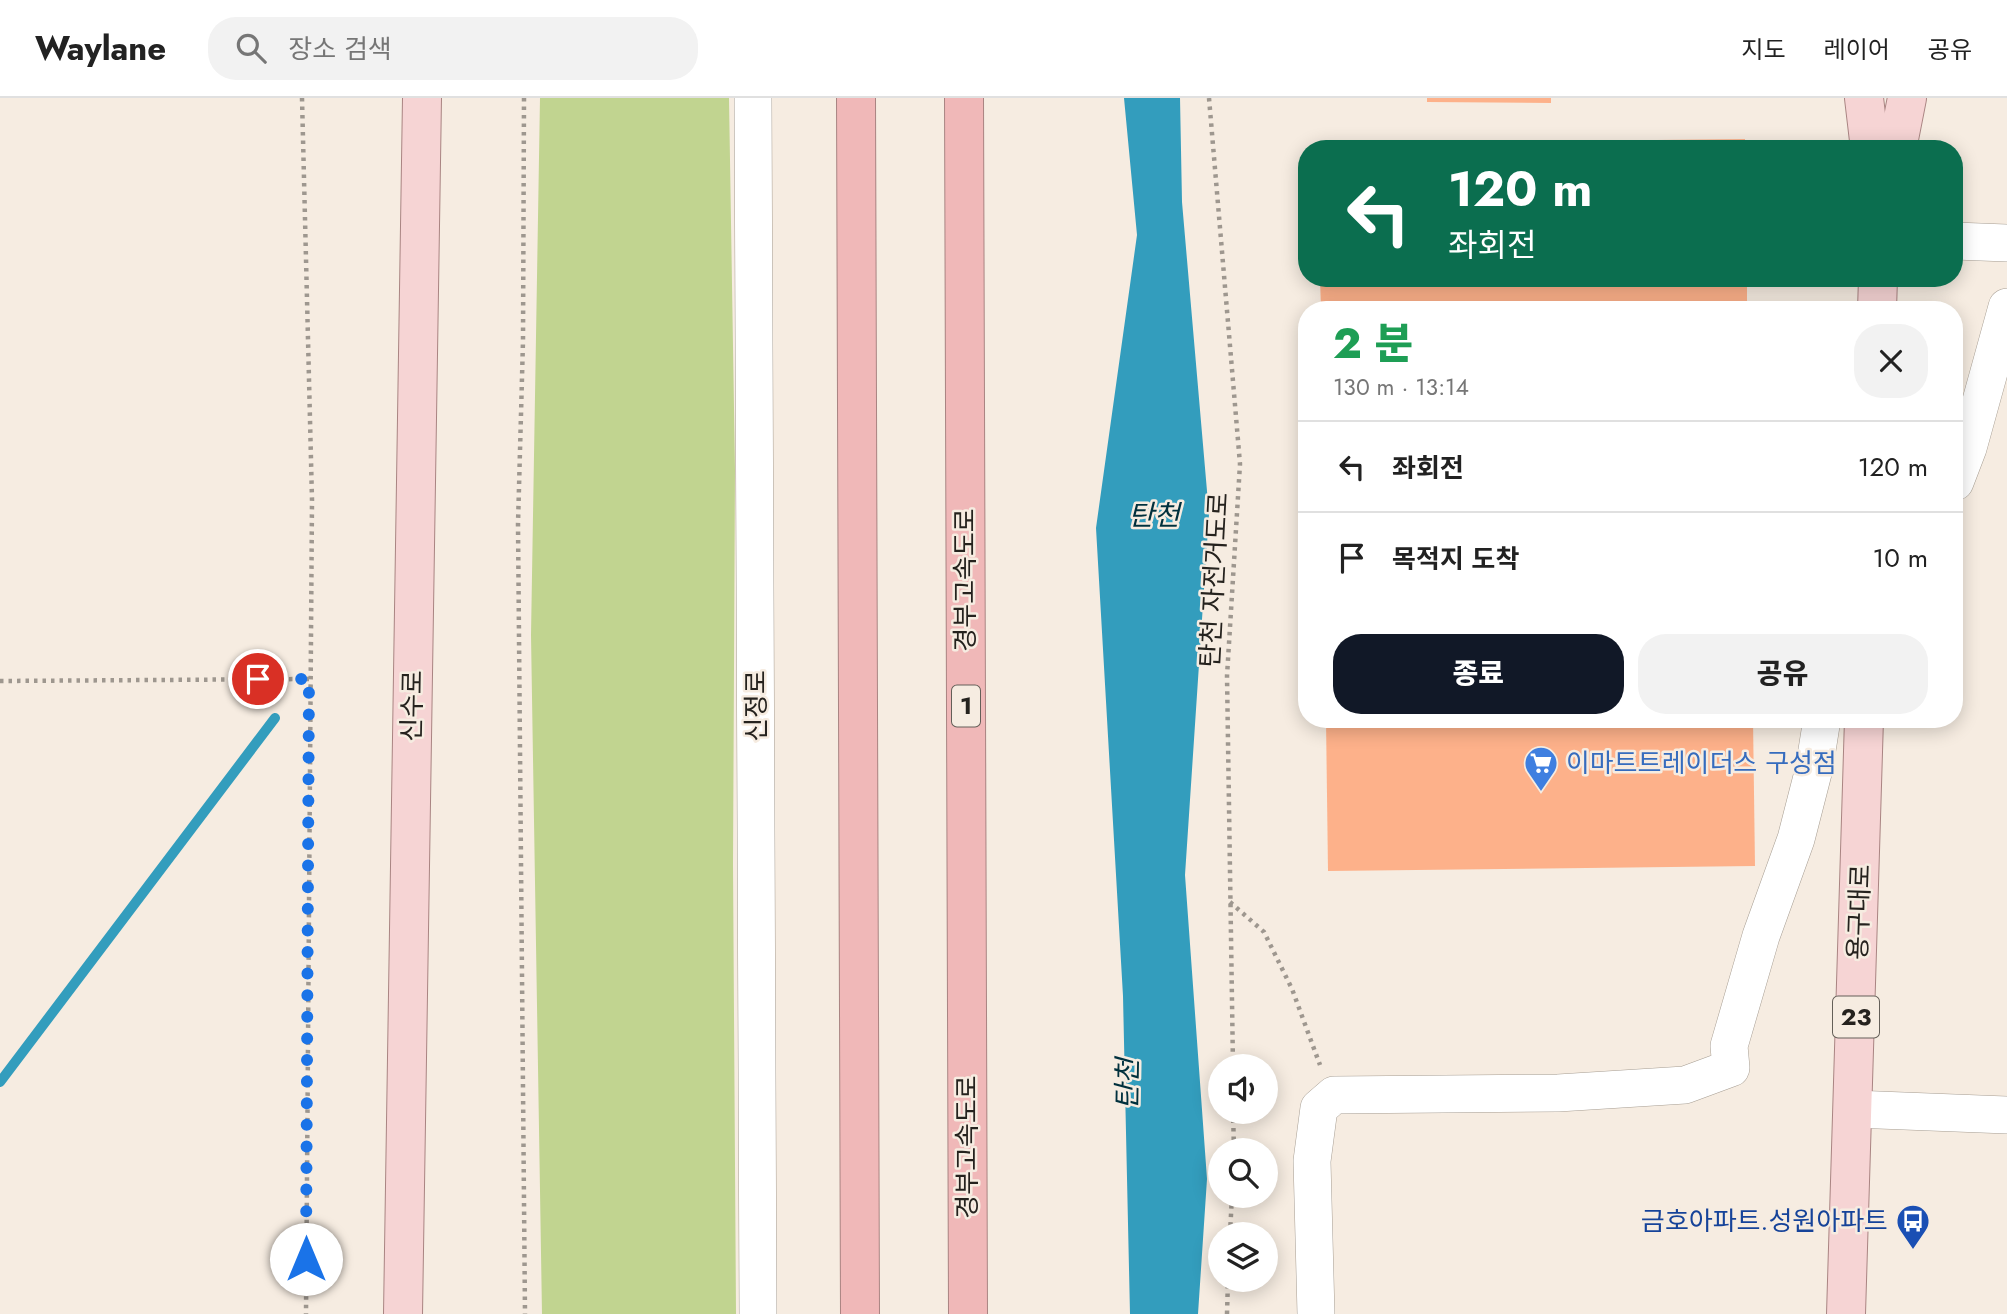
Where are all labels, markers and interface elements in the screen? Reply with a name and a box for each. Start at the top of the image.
search box [208,17,698,80]
text: Waylane [35,25,166,72]
icon: search [232,29,270,67]
text: 장소 검색 [288,30,392,68]
text: 지도 [1741,32,1786,67]
text: 레이어 [1824,32,1890,67]
text: 공유 [1928,32,1972,67]
text: 120 m [1448,154,1592,224]
icon: left [1333,168,1424,259]
text: 좌회전 [1448,222,1536,268]
text: 2 분 [1333,313,1413,374]
button: close [1854,324,1928,398]
text: 130 m · 13:14 [1333,370,1469,404]
icon: left [1333,448,1371,486]
text: 120 m [1858,448,1928,486]
text: 좌회전 [1392,449,1464,487]
street label: 탄천 자전거도로 [1190,492,1238,668]
water label: 탄천 [1128,495,1183,536]
street label: 경부고속도로 [946,508,984,652]
icon: arrive [1333,539,1371,577]
text: 10 m [1873,539,1928,577]
text: 목적지 도착 [1392,540,1519,578]
button: 종료 [1333,634,1624,714]
button: 공유 [1638,634,1928,714]
pin [228,649,288,709]
icon: arrive [239,660,277,698]
street label: 신수로 [392,670,432,742]
street label: 신정로 [737,670,775,742]
road number: 1 [952,686,980,726]
supermarket icon: 이마트트레이더스 구성점 [1522,744,1560,793]
place label: 이마트트레이더스 구성점 [1566,744,1837,782]
street label: 용구대로 [1838,864,1880,960]
road number: 23 [1833,996,1879,1037]
map controls [1208,1054,1278,1292]
button: sound [1208,1054,1278,1124]
water label: 탄천 [1107,1055,1149,1110]
street label: 경부고속도로 [948,1075,986,1219]
button: search [1208,1138,1278,1208]
place label: 금호아파트.성원아파트 [1641,1202,1888,1240]
bus stop icon: 금호아파트.성원아파트 [1894,1202,1932,1251]
position arrow [269,1222,343,1296]
button: layers [1208,1222,1278,1292]

